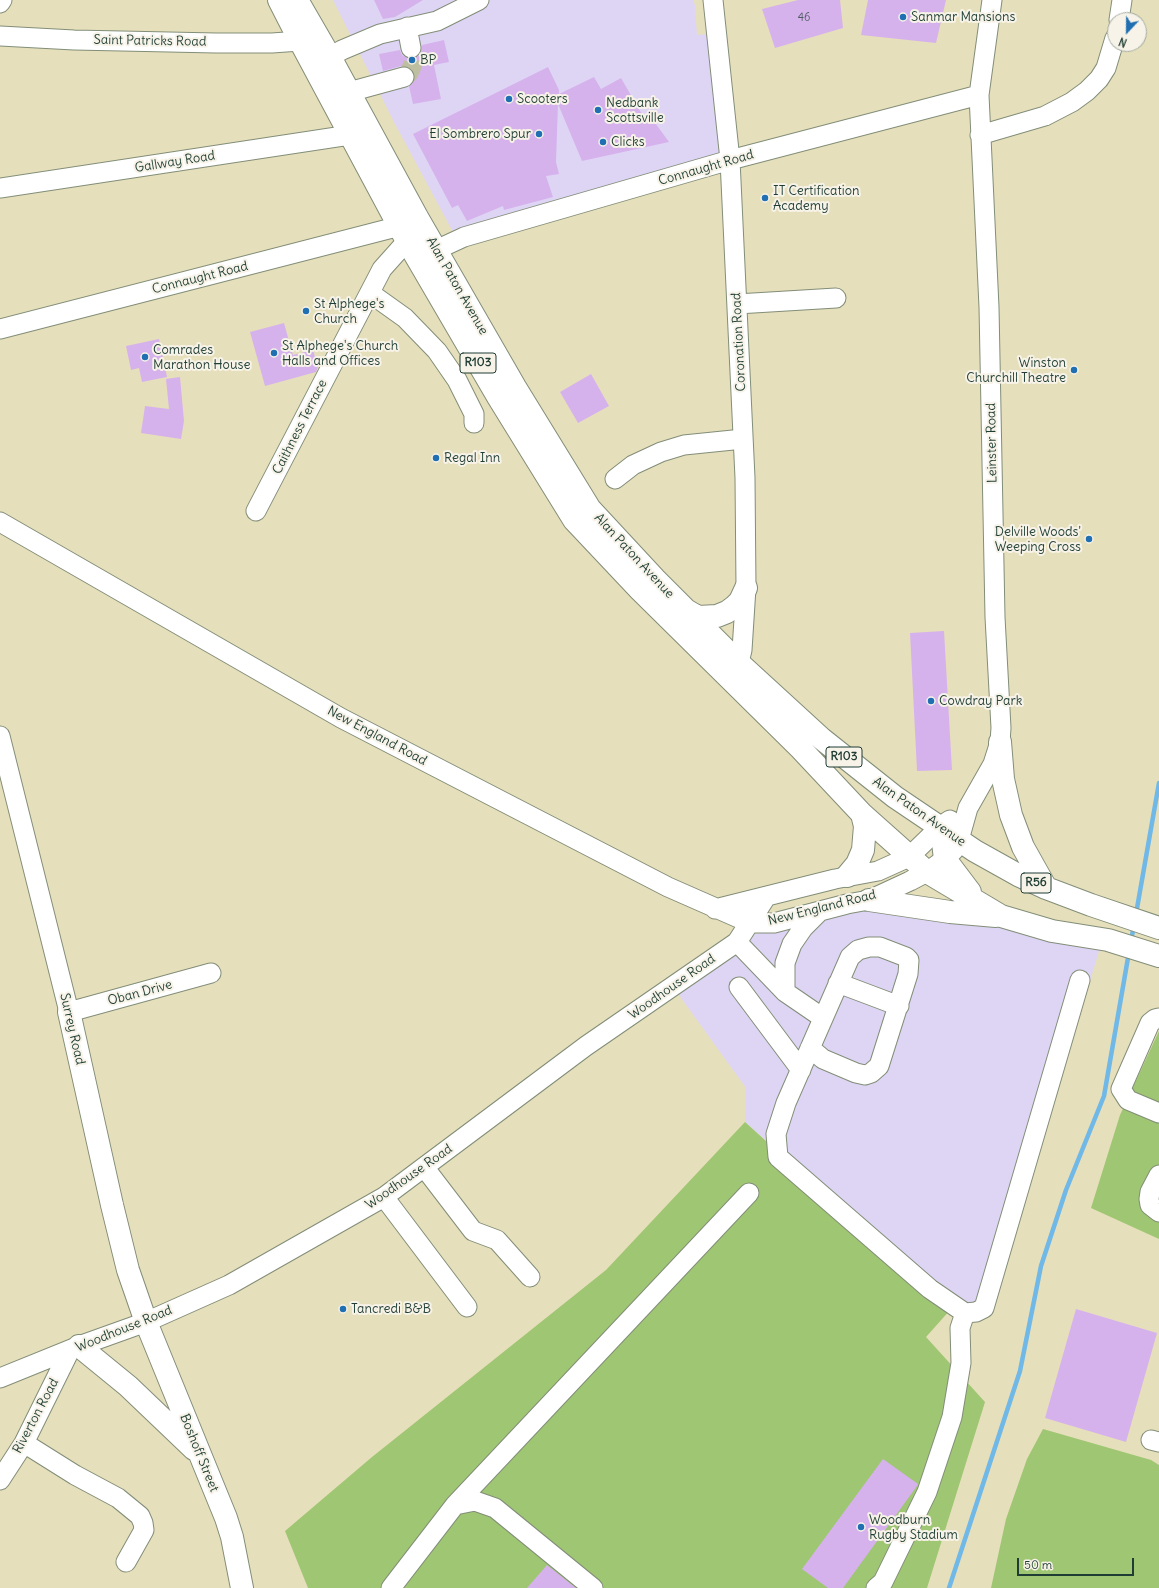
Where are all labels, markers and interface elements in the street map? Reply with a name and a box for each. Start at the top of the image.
place label: Sanmar Mansions [911,9,1015,25]
house number: 46 [798,11,810,25]
marker: Sanmar Mansions [898,12,908,22]
north arrow [1107,12,1147,52]
street label: Saint Patricks Road [94,32,206,50]
text: N [1117,34,1129,50]
place label: BP [420,52,436,68]
marker: BP [407,55,417,65]
place label: Scooters [517,91,568,107]
marker: Scooters [504,94,514,104]
place label: Nedbank Scottsville [606,95,664,126]
marker: Nedbank Scottsville [593,105,603,115]
place label: El Sombrero Spur [429,126,531,142]
marker: El Sombrero Spur [534,129,544,139]
place label: Clicks [611,134,645,150]
marker: Clicks [598,137,608,147]
street label: Connaught Road [657,147,755,189]
street label: Gallway Road [134,148,216,176]
place label: IT Certification Academy [773,183,860,214]
marker: IT Certification Academy [760,193,770,203]
street label: Alan Paton Avenue [423,234,491,338]
street label: Connaught Road [150,259,250,297]
street label: Coronation Road [729,292,749,392]
place label: St Alphege's Church [314,296,384,327]
marker: St Alphege's Church [301,306,311,316]
place label: St Alphege's Church Halls and Offices [282,338,398,369]
place label: Comrades Marathon House [153,342,250,373]
marker: St Alphege's Church Halls and Offices [269,348,279,358]
marker: Comrades Marathon House [140,352,150,362]
road number: R103 [460,353,496,373]
place label: Winston Churchill Theatre [966,355,1066,386]
marker: Winston Churchill Theatre [1069,365,1079,375]
street label: Caithness Terrace [269,377,331,477]
street label: Leinster Road [984,403,1000,483]
place label: Regal Inn [444,450,500,466]
marker: Regal Inn [431,453,441,463]
street label: Alan Paton Avenue [591,510,677,602]
place label: Delville Woods' Weeping Cross [995,524,1081,555]
marker: Delville Woods' Weeping Cross [1084,534,1094,544]
place label: Cowdray Park [939,693,1022,709]
marker: Cowdray Park [926,696,936,706]
street label: New England Road [324,703,430,769]
road number: R103 [826,747,862,767]
street label: Alan Paton Avenue [869,774,969,850]
road number: R56 [1021,873,1051,893]
street label: New England Road [766,887,878,929]
street label: Woodhouse Road [626,951,718,1023]
street label: Oban Drive [106,977,174,1009]
street label: Surrey Road [56,992,88,1066]
street label: Woodhouse Road [363,1141,455,1213]
place label: Tancredi B&B [351,1301,431,1317]
street label: Woodhouse Road [74,1303,174,1355]
marker: Tancredi B&B [338,1304,348,1314]
street label: Riverton Road [10,1376,62,1456]
street label: Boshoff Street [176,1412,222,1494]
place label: Woodburn Rugby Stadium [869,1512,958,1543]
marker: Woodburn Rugby Stadium [856,1522,866,1532]
scale bar [1019,1550,1136,1576]
text: 50 m [1024,1557,1052,1572]

